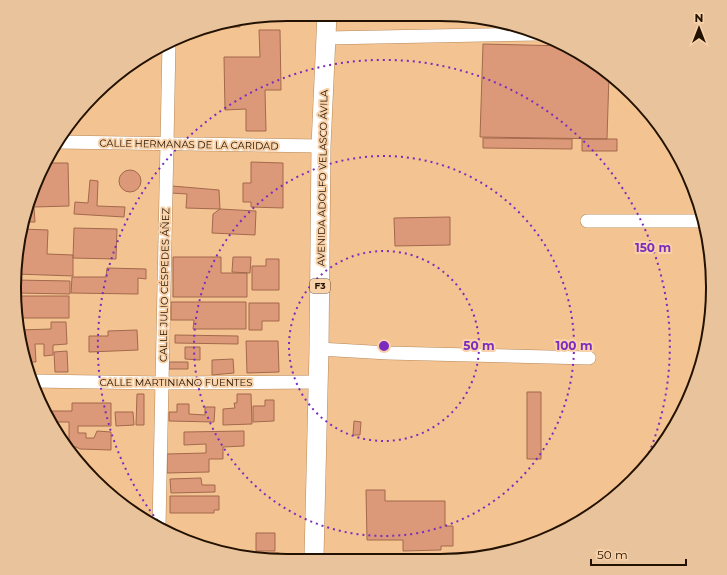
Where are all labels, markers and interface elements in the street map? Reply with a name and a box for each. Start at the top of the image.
north arrow [679,8,719,48]
text: N [695,11,703,25]
street label: AVENIDA ADOLFO VELASCO ÁVILA [314,89,331,266]
street label: CALLE HERMANAS DE LA CARIDAD [99,136,279,153]
street label: CALLE JULIO CÉSPEDES ÁÑEZ [157,207,172,362]
text: 150 m [635,240,671,255]
road number: F3 [310,279,330,293]
text: 50 m [463,338,495,353]
text: 100 m [556,338,592,353]
centre of rings [377,339,391,353]
street label: CALLE MARTINIANO FUENTES [100,376,252,389]
scale bar [591,541,686,567]
text: 50 m [597,547,628,562]

